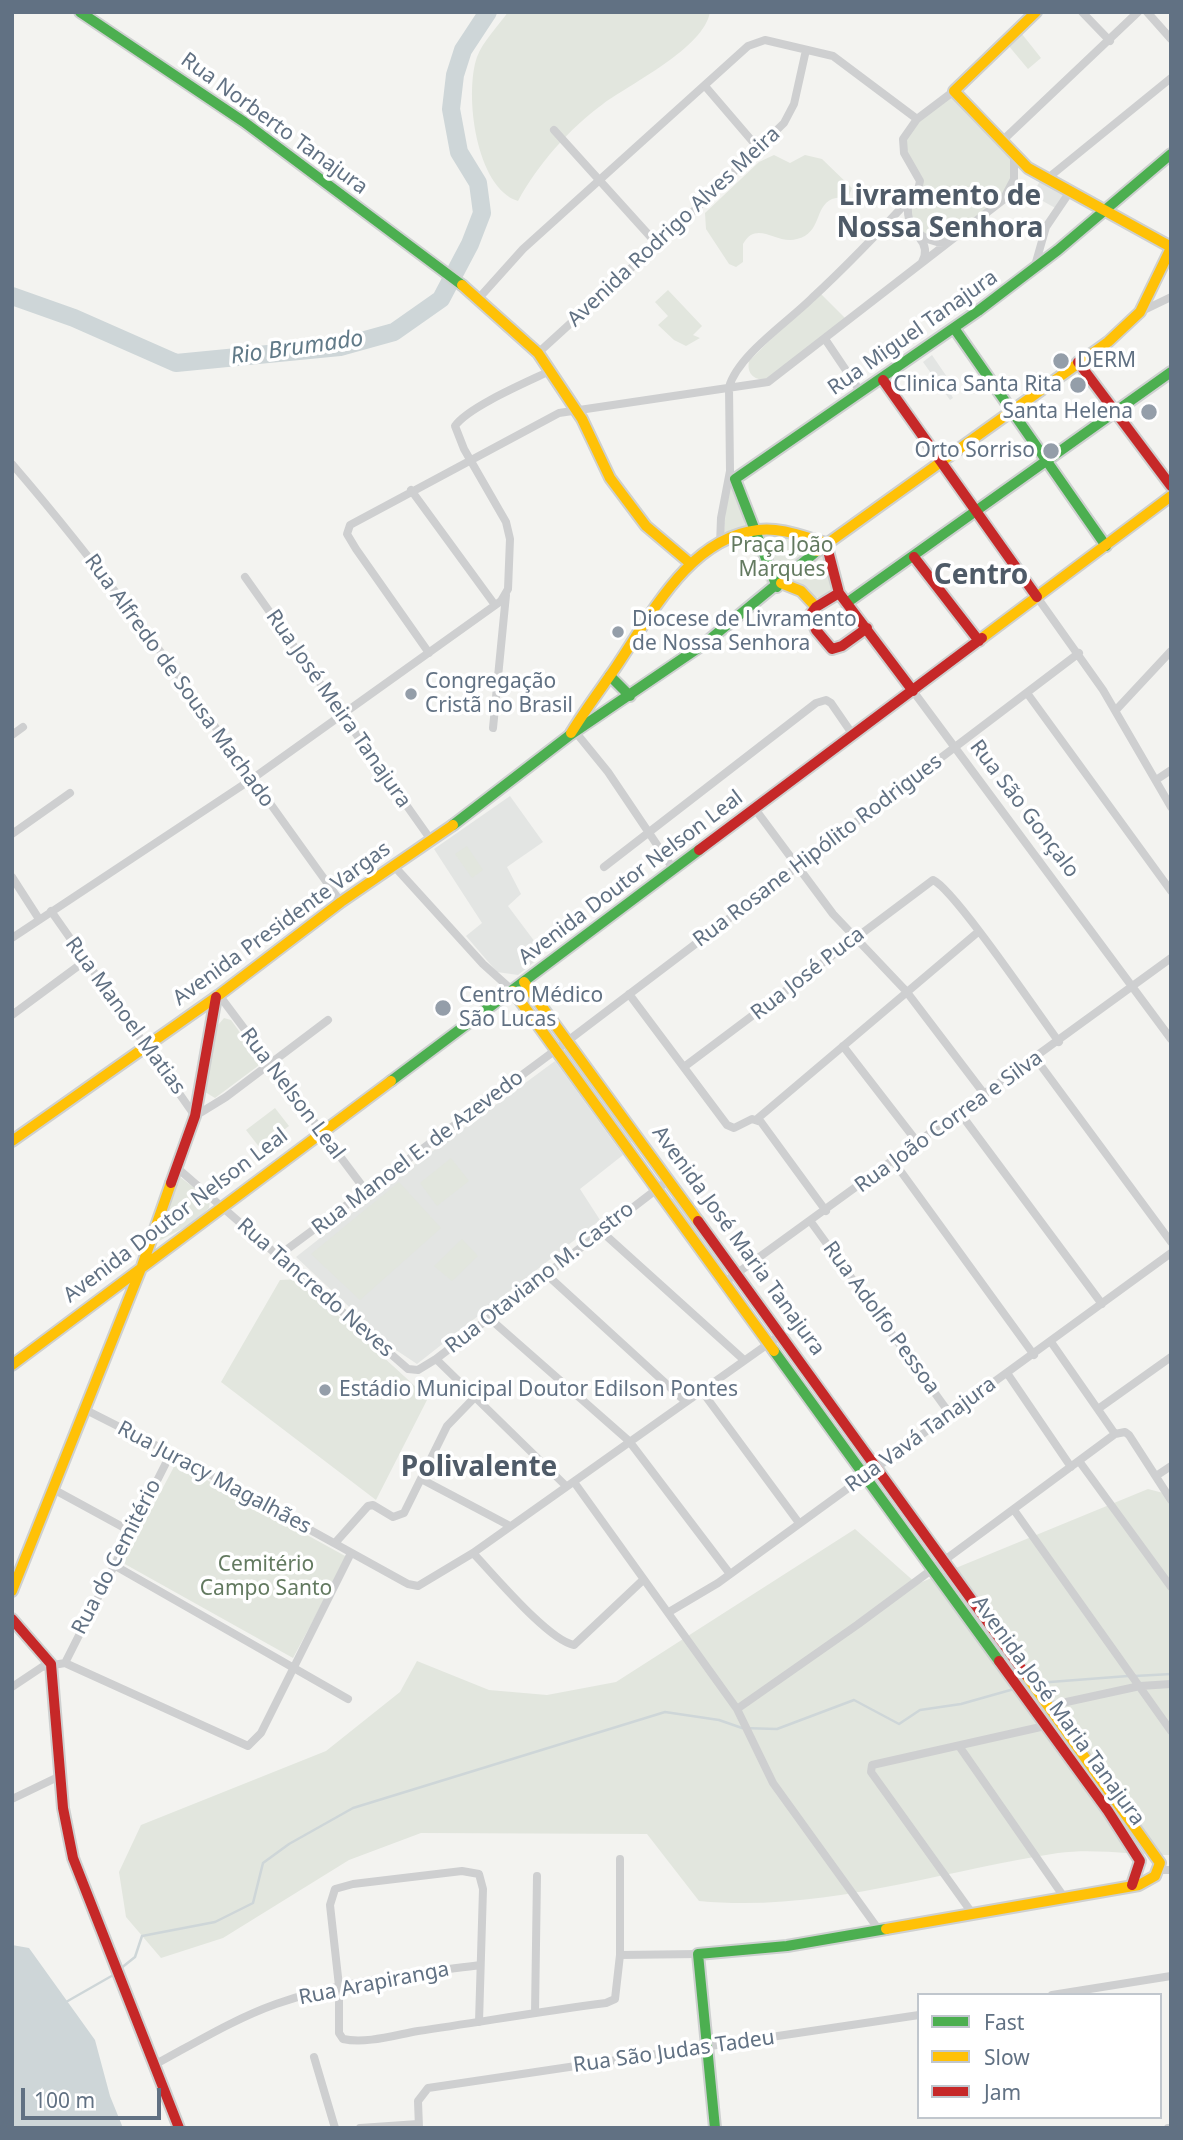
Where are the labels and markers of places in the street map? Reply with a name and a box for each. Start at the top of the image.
place label: DERM [1077,348,1136,374]
marker: DERM [1051,351,1071,371]
place label: Clinica Santa Rita [893,372,1062,398]
marker: Clinica Santa Rita [1068,375,1088,395]
place label: Santa Helena [1002,399,1133,425]
marker: Santa Helena [1139,402,1159,422]
place label: Orto Sorriso [914,438,1035,464]
marker: Orto Sorriso [1041,441,1061,461]
place label: Diocese de Livramento de Nossa Senhora [632,607,857,657]
marker: Diocese de Livramento de Nossa Senhora [610,624,626,640]
place label: Congregação Cristã no Brasil [425,669,573,719]
marker: Congregação Cristã no Brasil [403,686,419,702]
place label: Centro Médico São Lucas [459,983,603,1033]
marker: Centro Médico São Lucas [433,998,453,1018]
place label: Estádio Municipal Doutor Edilson Pontes [339,1377,738,1403]
marker: Estádio Municipal Doutor Edilson Pontes [317,1382,333,1398]

